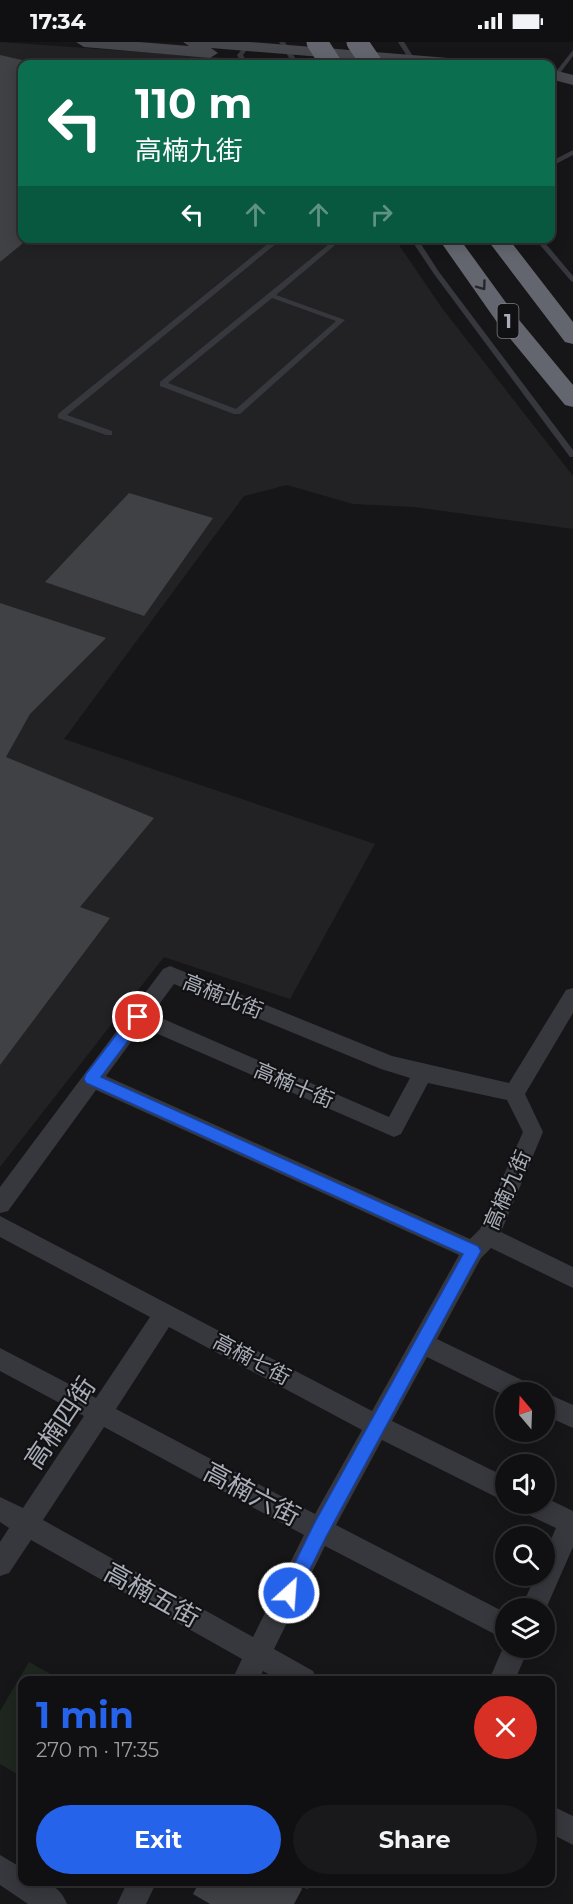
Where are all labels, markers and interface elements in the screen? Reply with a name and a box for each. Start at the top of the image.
text: 17:34 [30,8,86,35]
text: 110 m [135,77,252,129]
icon: left [36,84,114,162]
text: 高楠九街 [135,134,243,167]
icon: left [176,198,209,231]
icon: ahead [239,198,272,231]
icon: ahead [302,198,335,231]
icon: right [365,198,398,231]
one-way arrow [475,279,486,290]
road number: 1 [498,304,518,338]
street label: 高楠北街 [179,969,267,1023]
pin [112,991,163,1042]
icon: arrive [121,1000,154,1033]
street label: 高楠十街 [250,1057,338,1113]
street label: 高楠九街 [478,1147,536,1233]
street label: 高楠七街 [209,1328,295,1390]
street label: 高楠四街 [18,1371,102,1475]
north arrow [495,1382,555,1442]
map controls [495,1382,555,1658]
button: sound [495,1454,555,1514]
street label: 高楠六街 [199,1455,305,1533]
button: search [495,1526,555,1586]
street label: 高楠五街 [99,1556,205,1634]
position arrow [257,1561,321,1625]
button: layers [495,1598,555,1658]
text: 1 min [36,1693,134,1737]
button: close [474,1696,537,1759]
text: 270 m · 17:35 [36,1738,159,1762]
button: Exit [36,1805,281,1874]
button: Share [293,1805,537,1874]

